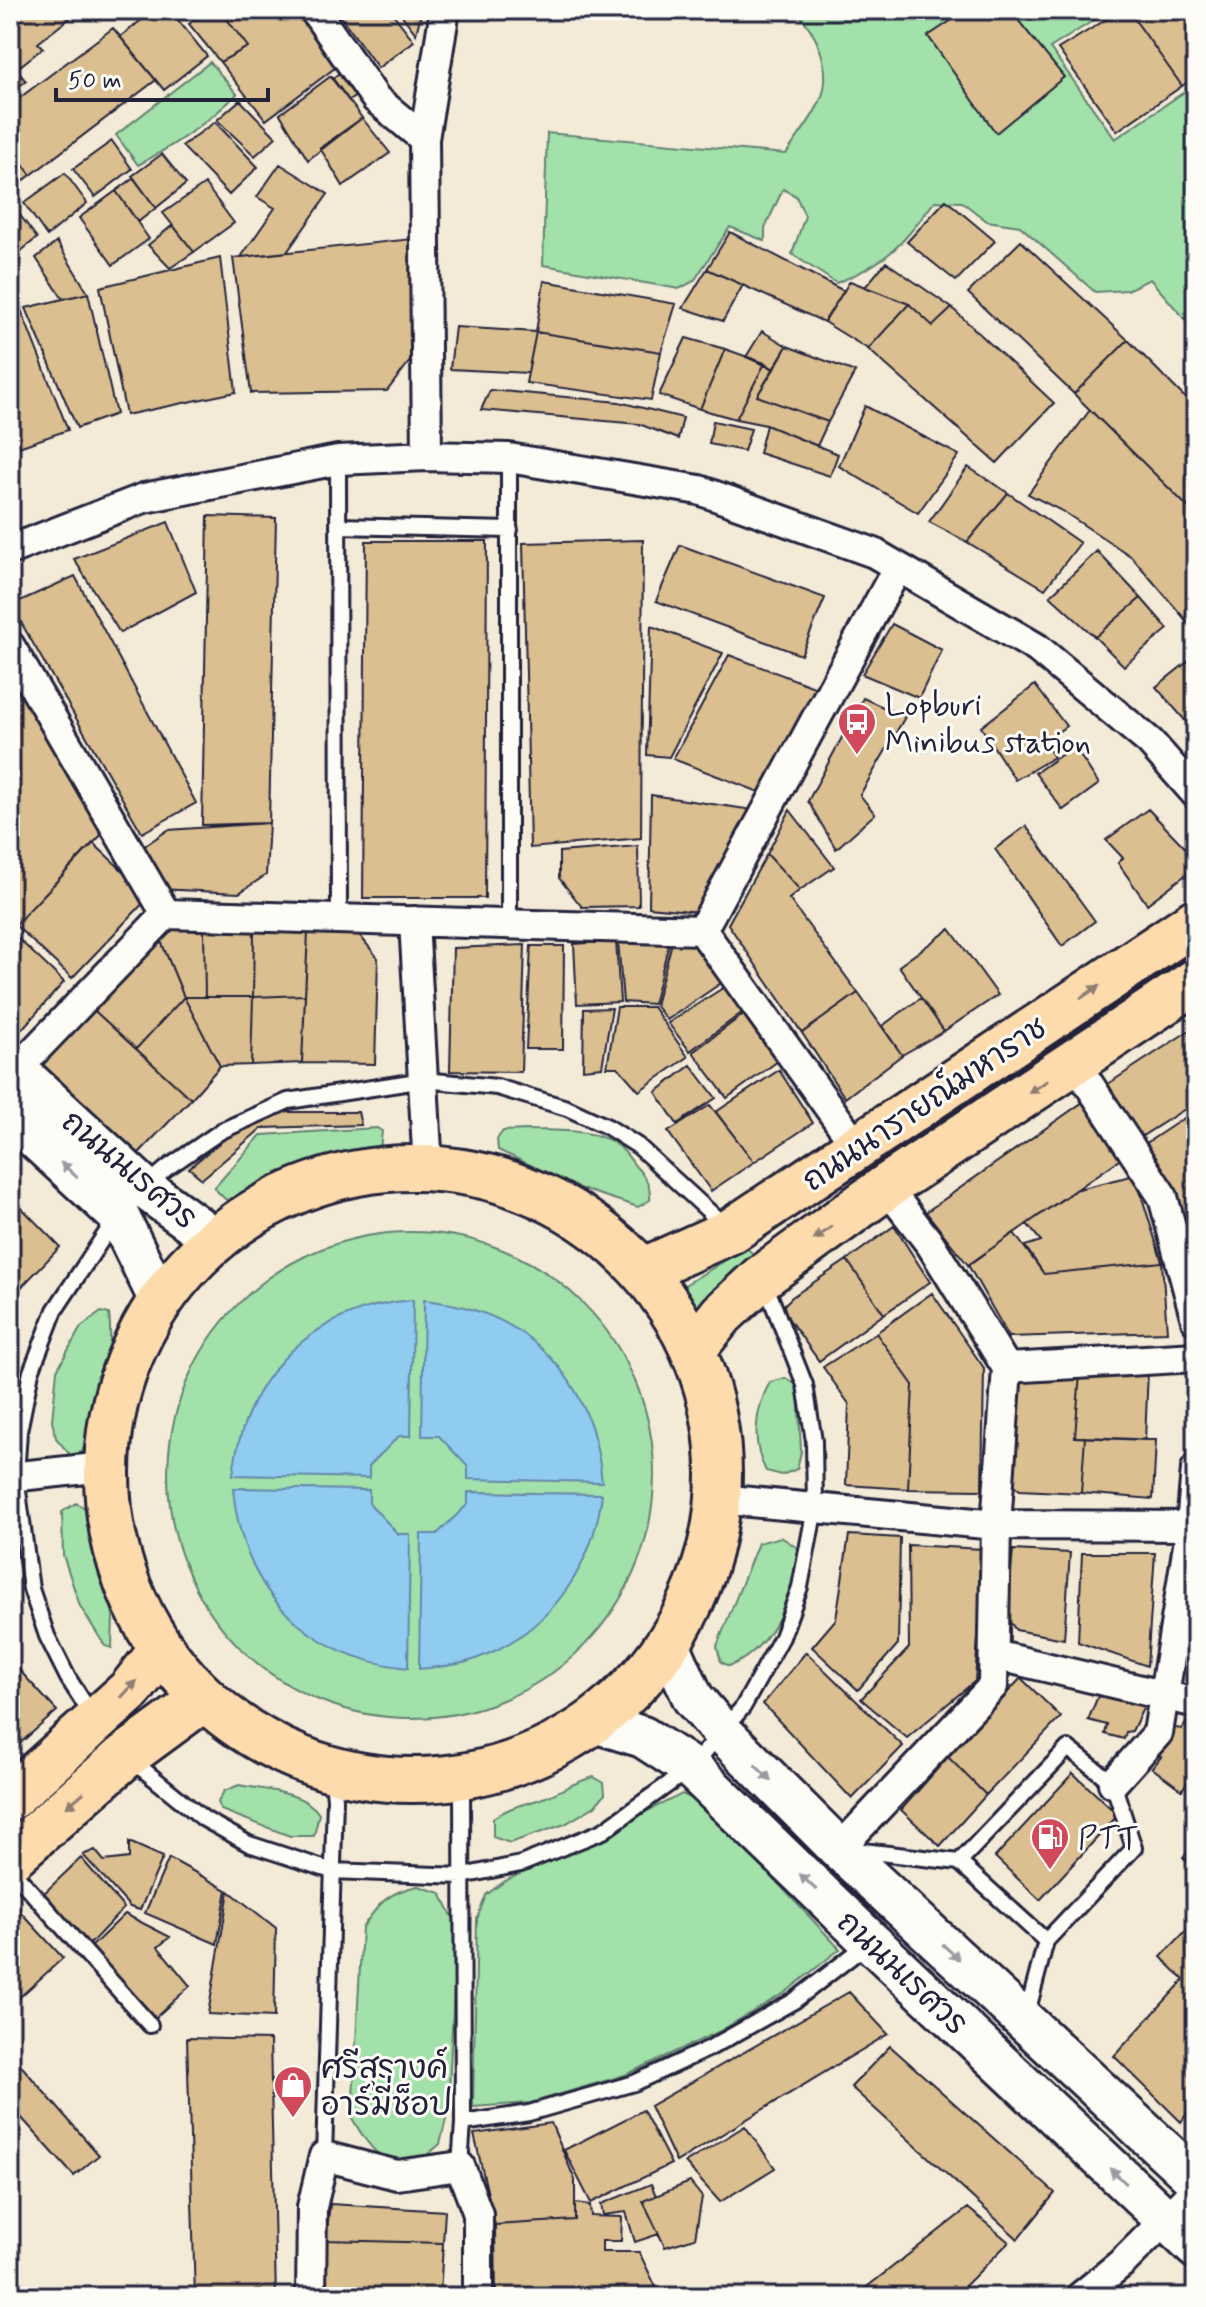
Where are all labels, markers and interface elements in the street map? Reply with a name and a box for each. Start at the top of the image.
scale bar [56,52,268,102]
text: 50 m [68,66,122,97]
place label: Lopburi Minibus station [885,685,1091,764]
bus stop icon: Lopburi Minibus station [836,701,878,756]
one-way arrow [1079,985,1100,1000]
street label: ถนนนารายณ์มหาราช [794,1006,1055,1202]
one-way arrow [1027,1079,1049,1093]
street label: ถนนนเรศวร [52,1102,205,1240]
one-way arrow [60,1162,79,1180]
one-way arrow [812,1225,834,1241]
one-way arrow [120,1680,138,1699]
one-way arrow [753,1763,772,1782]
one-way arrow [66,1791,86,1808]
fuel station icon: PTT [1029,1816,1071,1871]
place label: PTT [1078,1818,1139,1860]
one-way arrow [799,1873,818,1891]
street label: ถนนนเรศวร [827,1902,976,2045]
one-way arrow [941,1943,960,1961]
place label: ศรีสุรางค์ อาร์มี่ช็อป [321,2046,453,2127]
shop icon: ศรีสุรางค์ อาร์มี่ช็อป [272,2064,314,2119]
one-way arrow [1109,2168,1128,2186]

